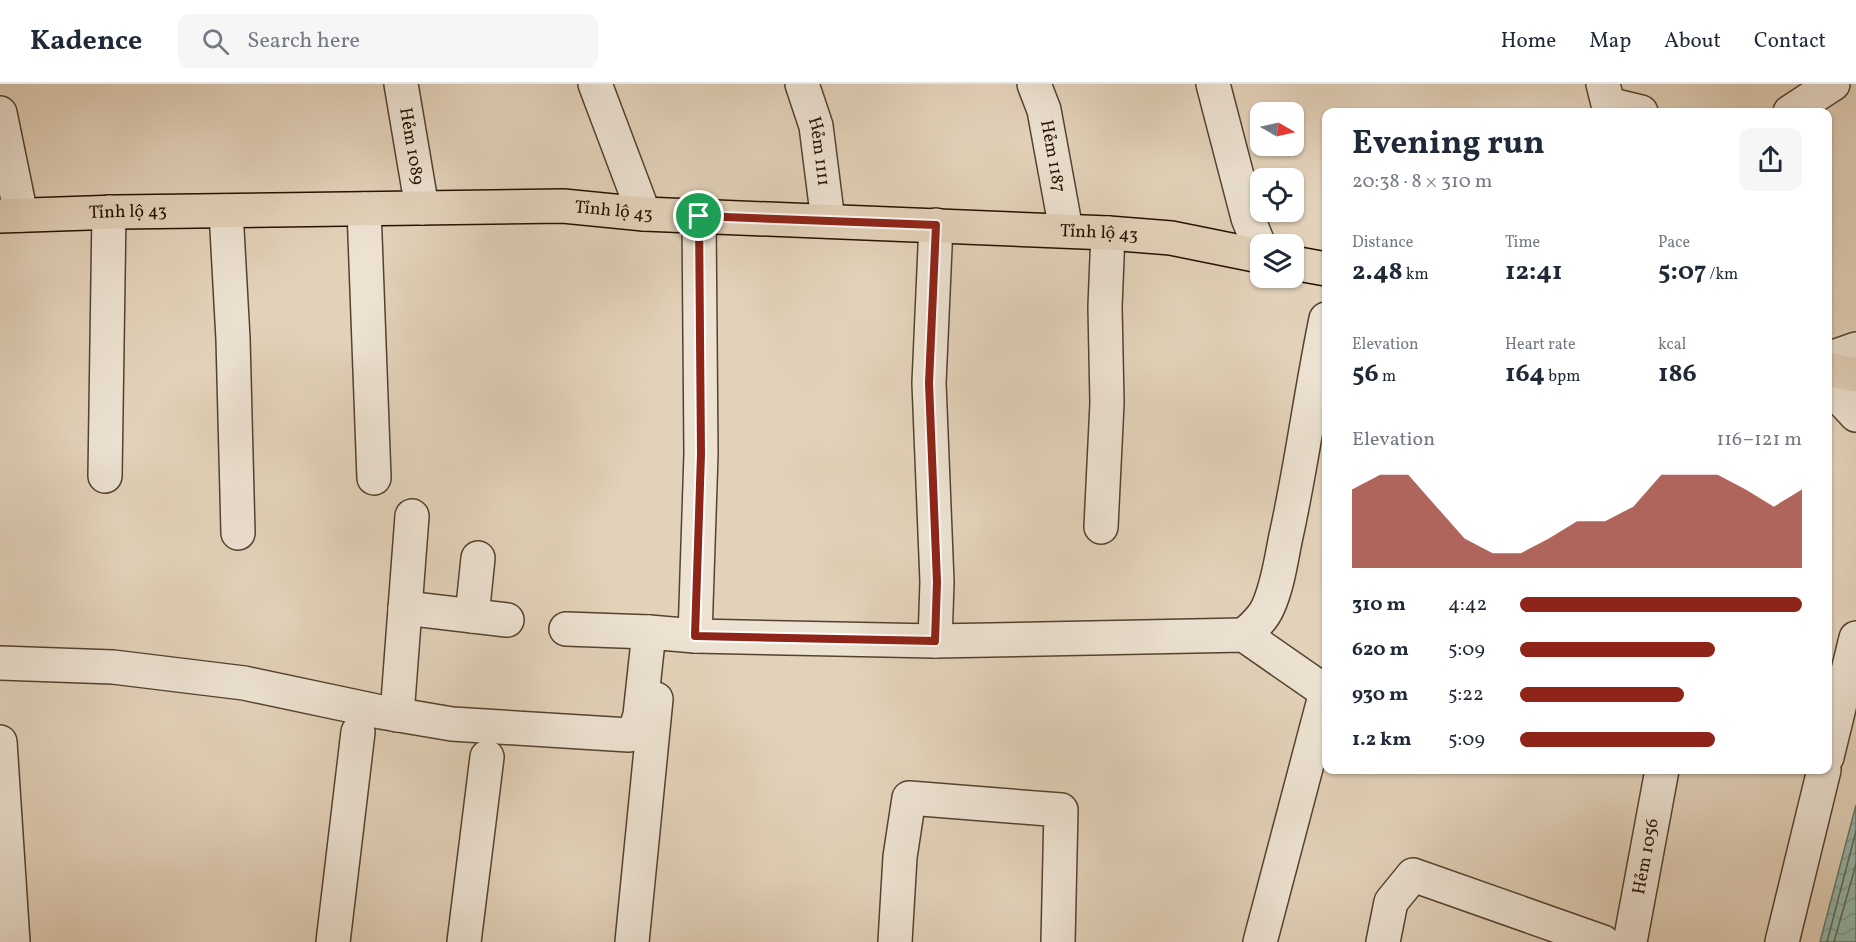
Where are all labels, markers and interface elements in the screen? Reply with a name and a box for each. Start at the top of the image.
search box [178,14,598,68]
text: Kadence [30,22,142,61]
icon: search [199,25,232,58]
text: Search here [247,26,360,57]
text: Home [1501,27,1556,56]
text: Map [1589,27,1631,56]
text: About [1664,27,1721,56]
text: Contact [1754,27,1826,56]
north arrow [1250,102,1304,156]
map controls [1250,102,1304,288]
street label: Hẻm 1089 [393,106,430,187]
street label: Hẻm 1111 [801,113,836,188]
street label: Hẻm 1187 [1034,118,1071,195]
text: Evening run [1352,122,1545,168]
button: share [1739,128,1802,191]
button: locate [1250,168,1304,222]
text: 20:38 · 8 × 310 m [1352,168,1493,196]
pin [673,190,724,241]
street label: Tỉnh lộ 43 [574,195,653,227]
street label: Tỉnh lộ 43 [88,199,167,225]
icon: arrive [682,199,715,232]
street label: Tỉnh lộ 43 [1060,219,1139,248]
text: Distance [1352,232,1413,254]
text: Time [1505,232,1540,254]
text: Pace [1658,232,1690,254]
button: layers [1250,234,1304,288]
text: 2.48 [1352,254,1403,290]
text: 12:41 [1505,254,1563,290]
text: 5:07 [1658,254,1706,290]
text: km [1403,264,1429,286]
text: /km [1706,264,1738,286]
text: Elevation [1352,334,1419,356]
text: Heart rate [1505,334,1576,356]
text: kcal [1658,334,1686,356]
text: 56 [1352,356,1379,392]
text: 164 [1505,356,1545,392]
text: 186 [1658,356,1697,392]
text: m [1379,366,1396,388]
text: bpm [1545,366,1580,388]
text: Elevation [1352,426,1435,454]
text: 116–121 m [1716,426,1802,454]
text: 310 m [1352,591,1406,619]
text: 4:42 [1448,591,1487,619]
text: 620 m [1352,636,1409,664]
text: 5:09 [1448,636,1485,664]
text: 930 m [1352,681,1408,709]
text: 5:22 [1448,681,1484,709]
text: 1.2 km [1352,726,1412,754]
text: 5:09 [1448,726,1485,754]
street label: Hẻm 1056 [1627,816,1665,897]

